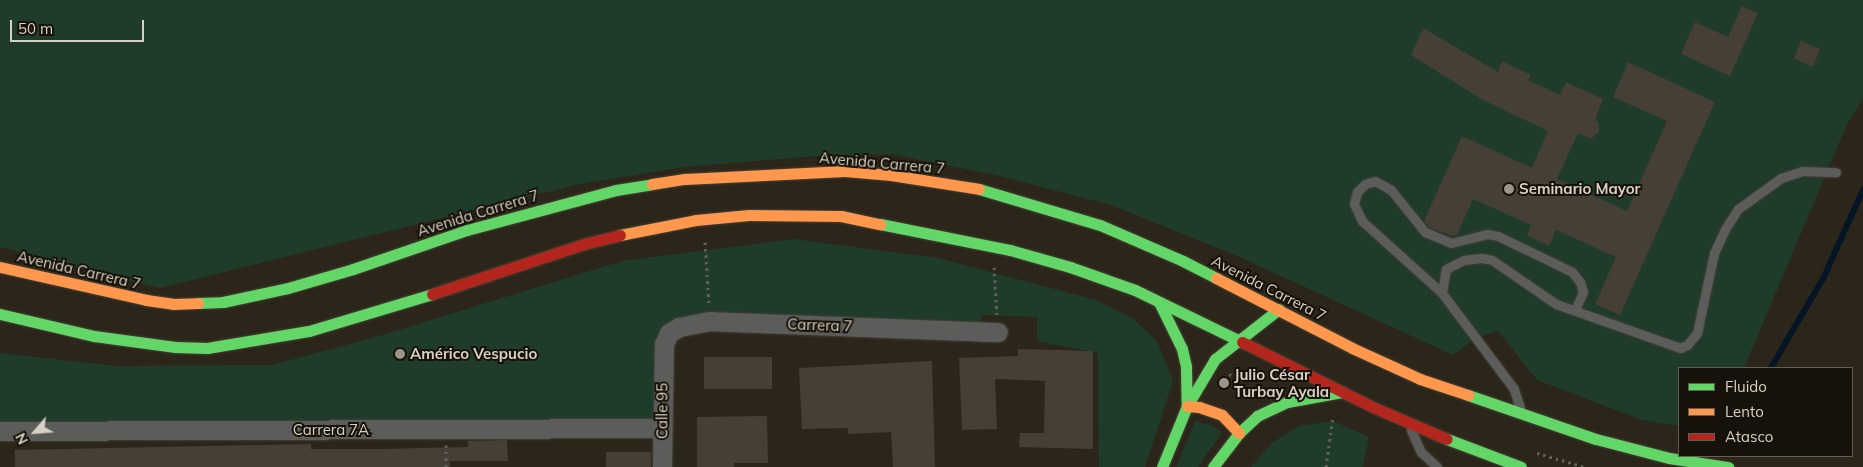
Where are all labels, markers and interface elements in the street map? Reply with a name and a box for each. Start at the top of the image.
scale bar [12,10,146,42]
text: 50 m [18,19,53,38]
street label: Avenida Carrera 7 [818,149,946,177]
place label: Seminario Mayor [1519,180,1640,198]
marker: Seminario Mayor [1503,183,1515,195]
street label: Avenida Carrera 7 [415,186,541,240]
street label: Avenida Carrera 7 [16,247,142,293]
street label: Avenida Carrera 7 [1209,251,1329,325]
street label: Carrera 7 [787,315,853,335]
place label: Américo Vespucio [410,345,537,363]
marker: Américo Vespucio [394,348,406,360]
place label: Julio César Turbay Ayala [1234,365,1329,400]
legend [1678,367,1853,457]
marker: Julio César Turbay Ayala [1218,377,1230,389]
text: Fluido [1725,377,1767,396]
street label: Calle 95 [653,383,671,439]
text: Lento [1725,402,1764,421]
north arrow [10,407,60,457]
street label: Carrera 7A [293,421,369,439]
text: Atasco [1725,427,1773,446]
text: N [11,430,32,448]

